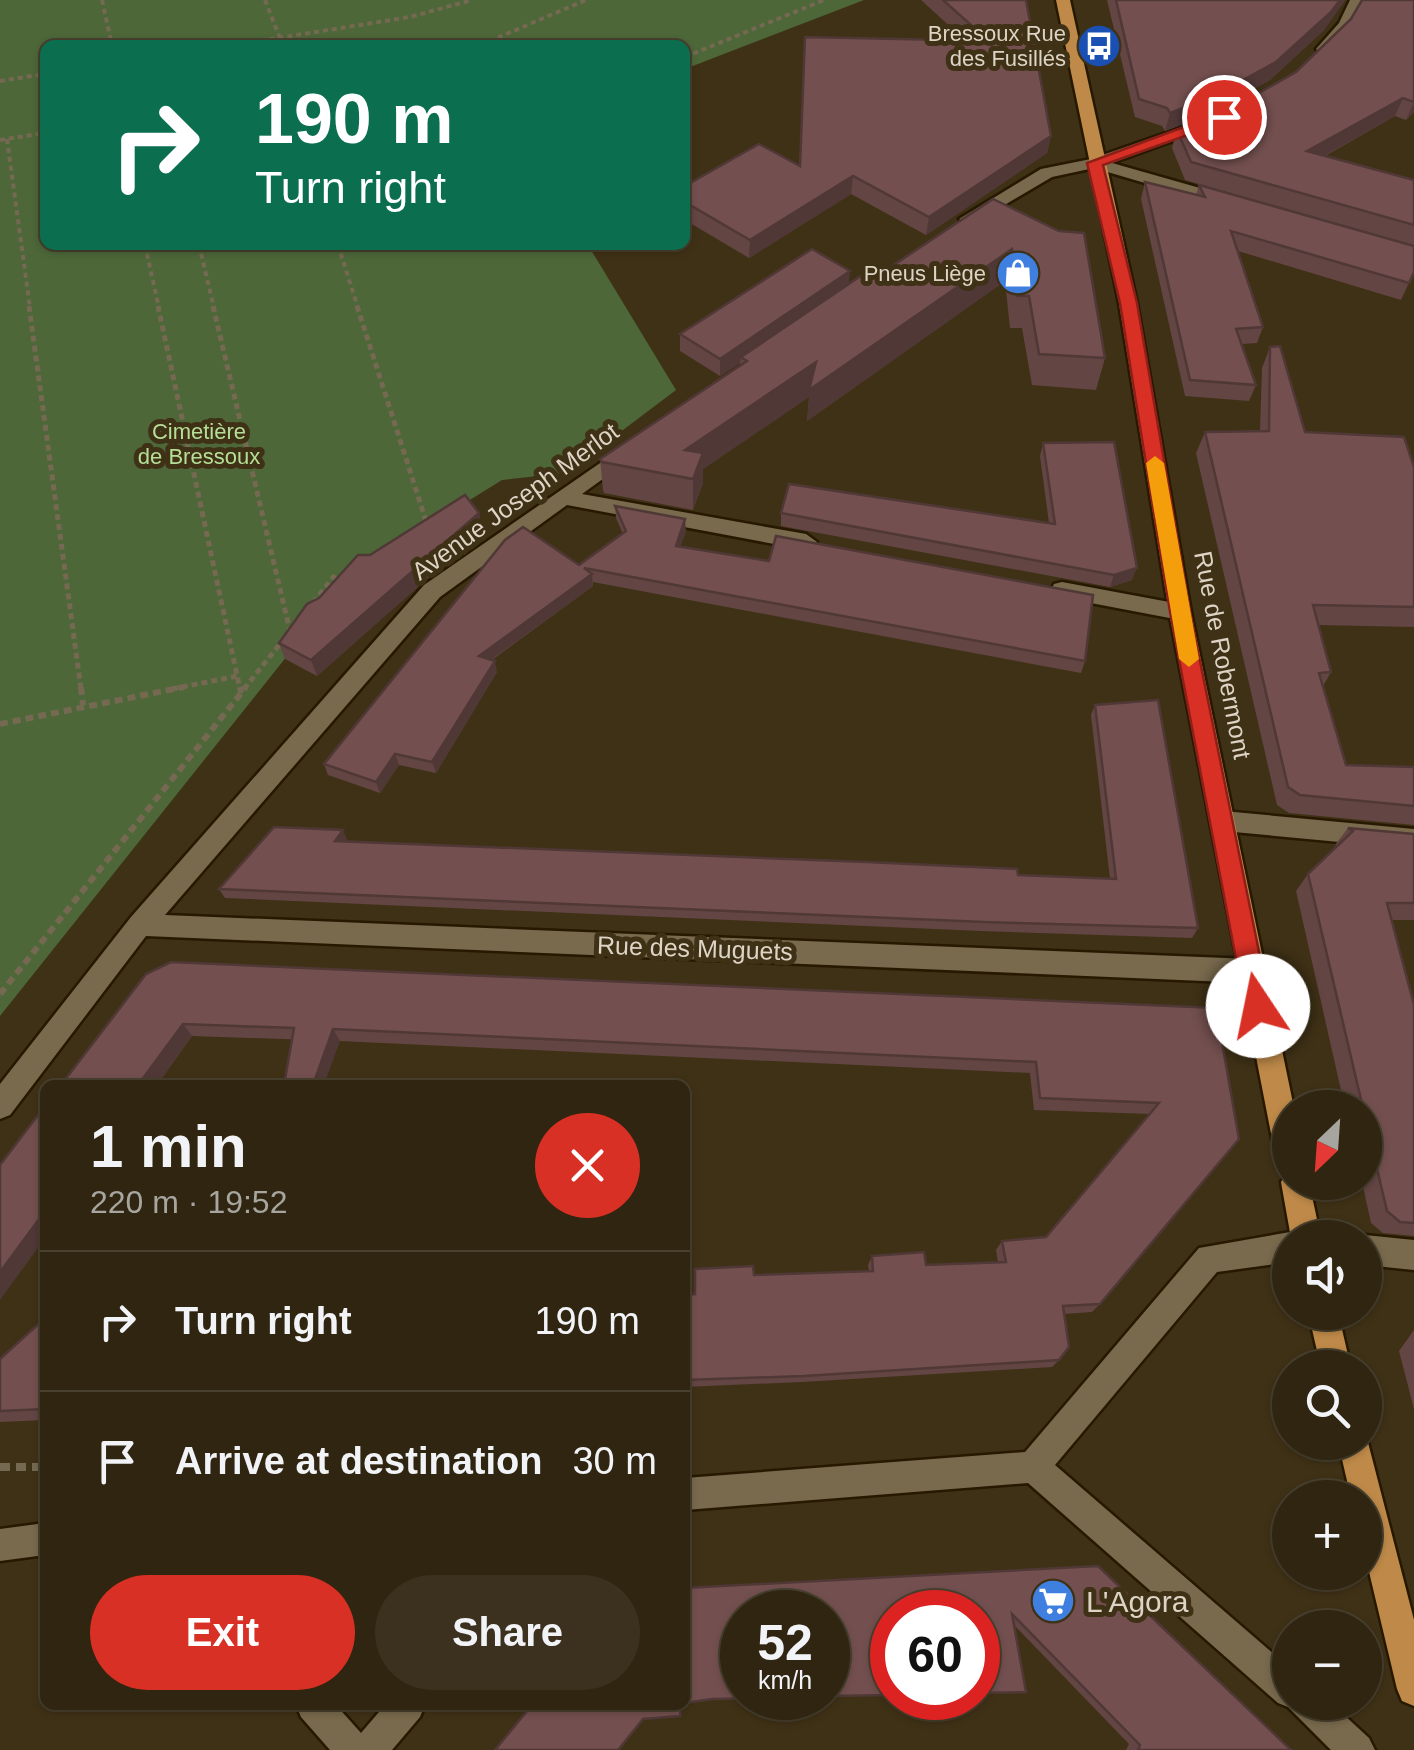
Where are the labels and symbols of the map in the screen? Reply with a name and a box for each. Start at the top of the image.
place label: Bressoux Rue des Fusillés [928,21,1066,71]
bus stop icon: Bressoux Rue des Fusillés [1076,23,1122,69]
pin [1182,75,1267,160]
shop icon: Pneus Liège [995,250,1041,296]
place label: Pneus Liège [864,261,986,286]
street label: Avenue Joseph Merlot [406,417,624,585]
park label: Cimetière de Bressoux [138,419,260,469]
street label: Rue de Robermont [1189,549,1257,761]
street label: Rue des Muguets [597,931,793,965]
position arrow [1206,954,1310,1058]
north arrow [1272,1090,1382,1200]
supermarket icon: L'Agora [1030,1578,1076,1624]
place label: L'Agora [1086,1585,1189,1618]
speed limit sign: 60 [870,1590,1000,1720]

